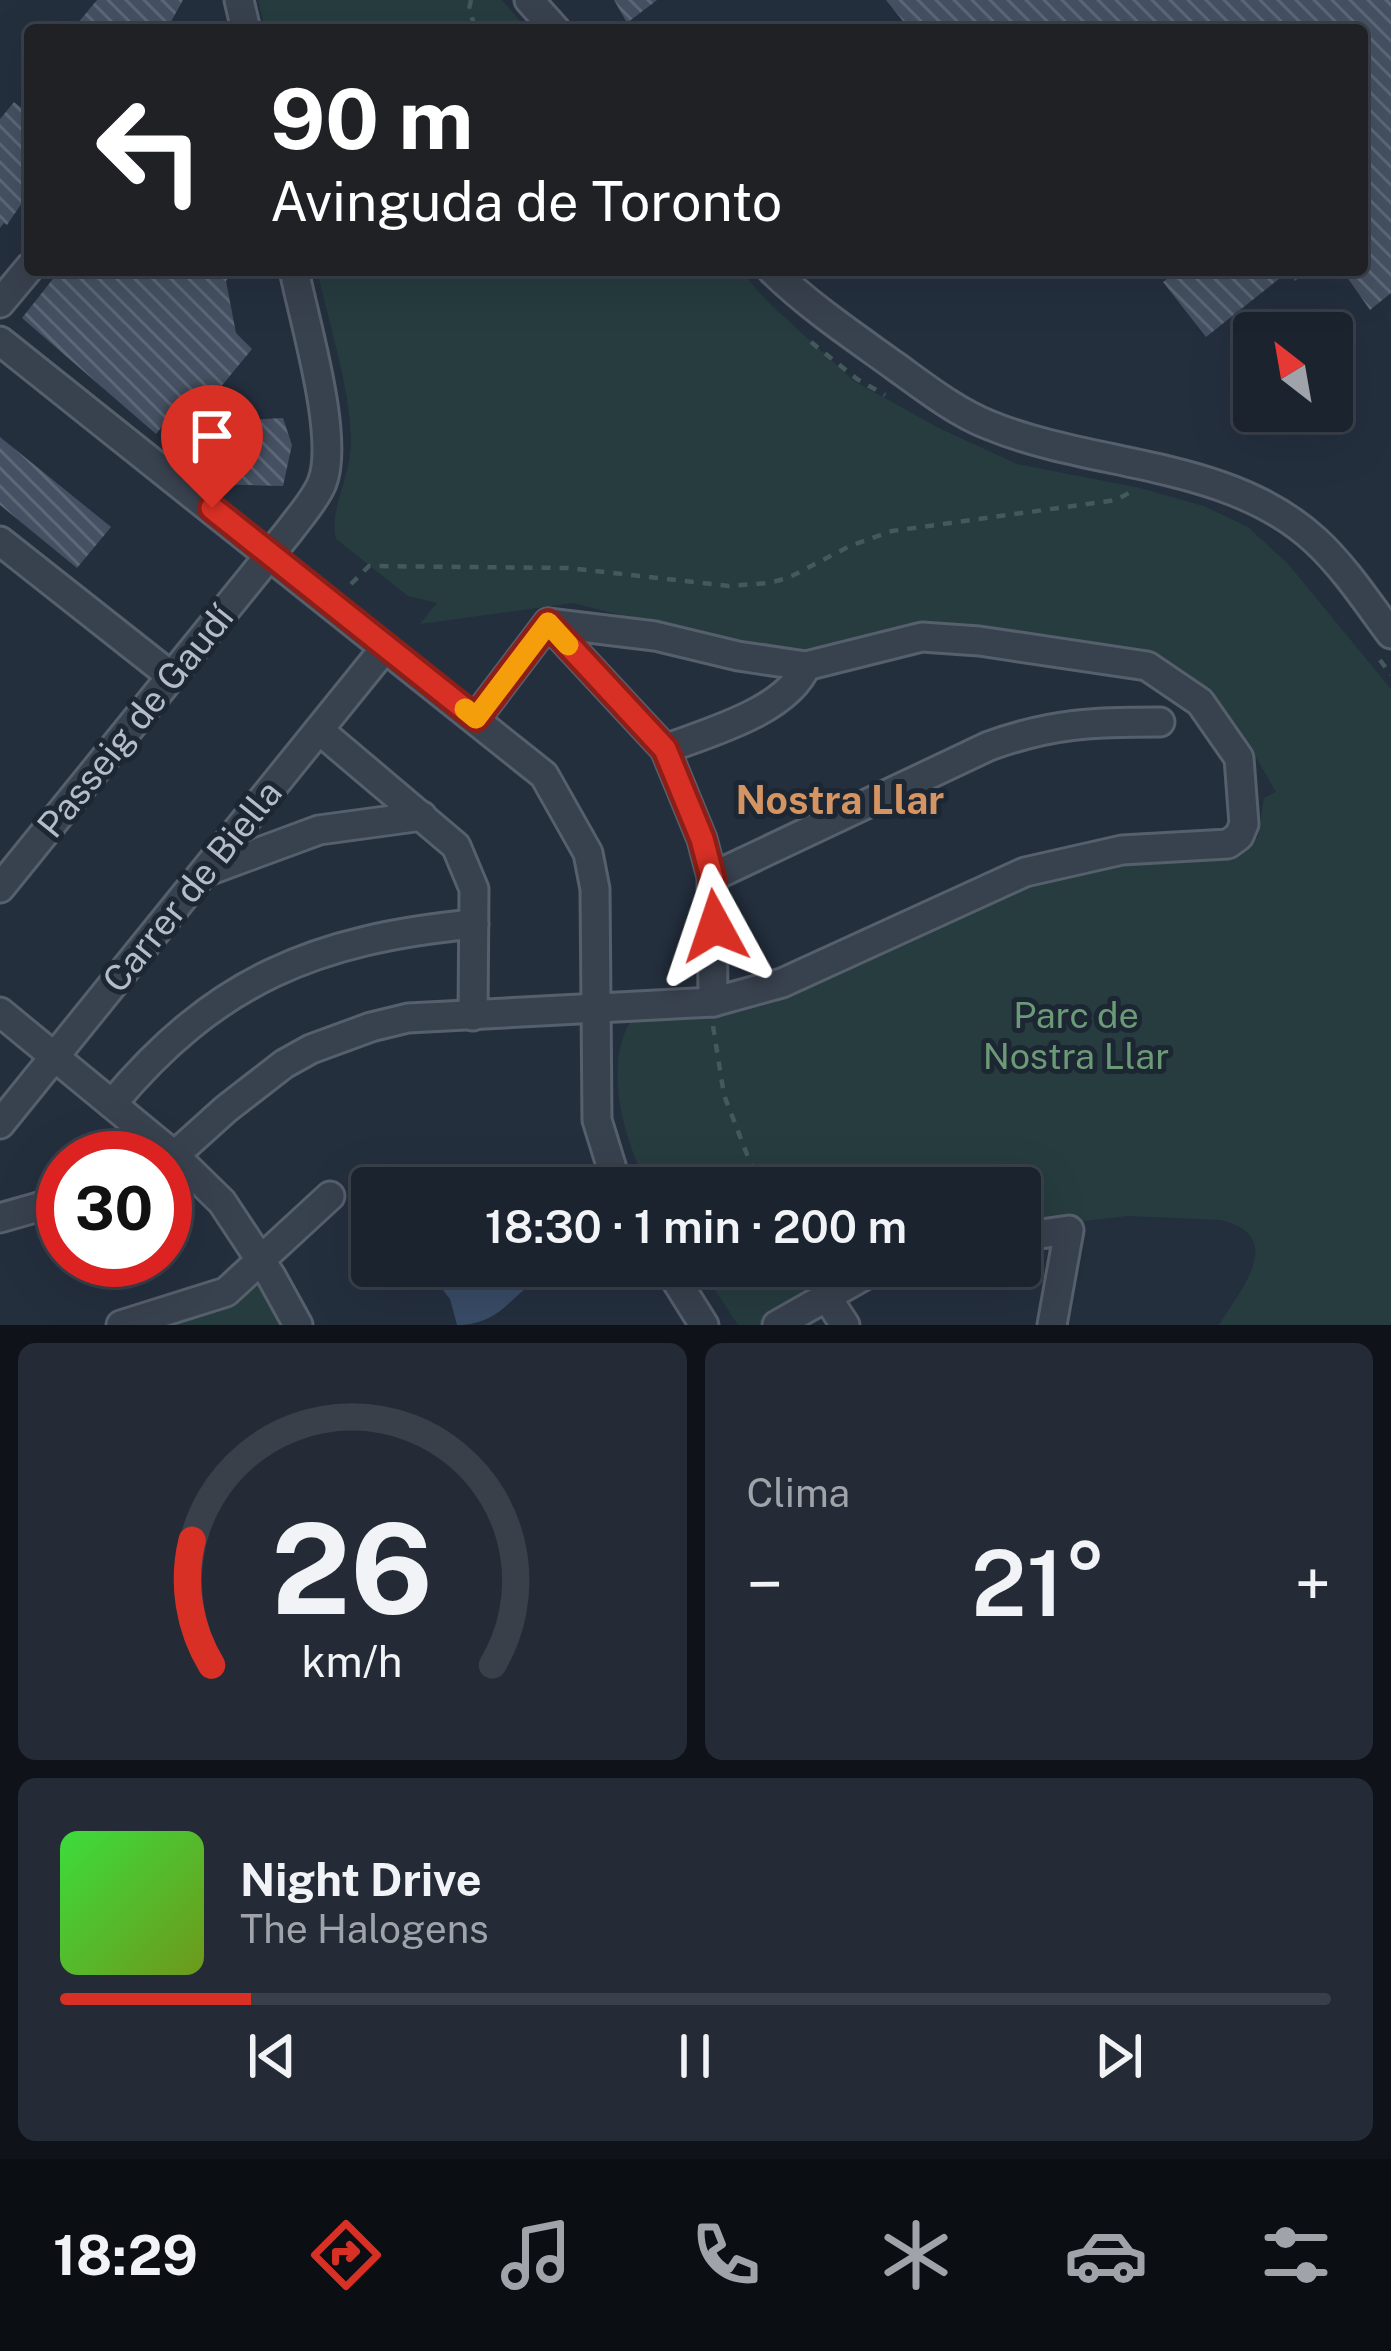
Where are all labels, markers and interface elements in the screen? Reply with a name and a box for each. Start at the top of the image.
text: 90 m [270,69,473,168]
icon: left [72,72,228,228]
text: Avinguda de Toronto [270,170,782,233]
north arrow [1233,312,1353,432]
map controls [1233,312,1353,432]
pin [161,385,263,508]
icon: arrive [179,403,245,469]
street label: Passeig de Gaudí [29,595,242,846]
street label: Carrer de Biella [94,772,290,1000]
district label: Nostra Llar [736,777,944,823]
position arrow [652,863,778,989]
park label: Parc de Nostra Llar [983,994,1169,1077]
speed limit sign: 30 [36,1131,192,1287]
text: 18:30 · 1 min · 200 m [485,1200,907,1253]
text: Clima [747,1470,850,1516]
text: 26 [271,1495,433,1642]
text: 21° [971,1530,1106,1636]
text: − [747,1545,783,1623]
text: + [1294,1545,1331,1623]
text: km/h [302,1635,403,1686]
text: Night Drive [240,1853,482,1906]
text: The Halogens [240,1906,489,1952]
icon: previous [239,2023,305,2089]
icon: pause [662,2023,728,2089]
icon: next [1086,2023,1152,2089]
icon: directions [304,2213,388,2297]
icon: music [494,2213,578,2297]
icon: phone [684,2213,768,2297]
icon: climate [874,2213,958,2297]
icon: car [1064,2213,1148,2297]
icon: filters [1254,2213,1338,2297]
text: 18:29 [53,2224,198,2287]

